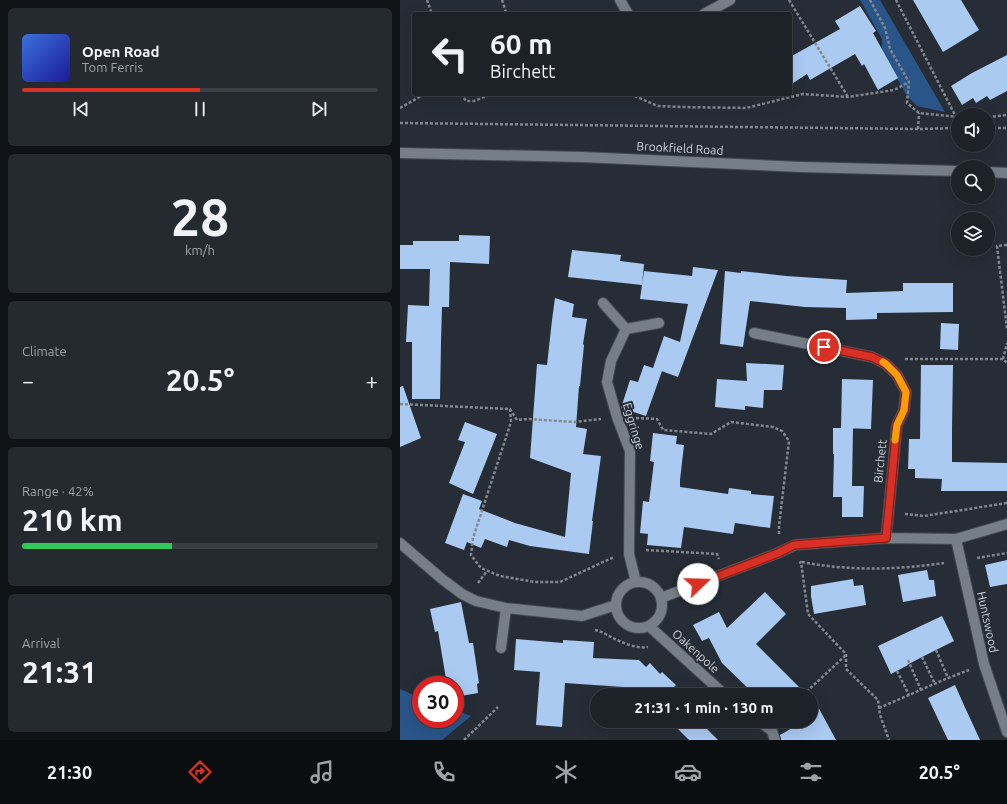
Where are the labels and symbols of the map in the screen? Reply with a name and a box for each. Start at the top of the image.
street label: Brookfield Road [636,139,724,157]
pin [807,330,841,364]
street label: Eggringe [621,401,647,451]
street label: Birchett [871,438,889,483]
position arrow [677,563,719,605]
street label: Huntswood [975,590,1001,654]
street label: Oakenpole [670,627,722,675]
speed limit sign: 30 [412,676,464,728]

